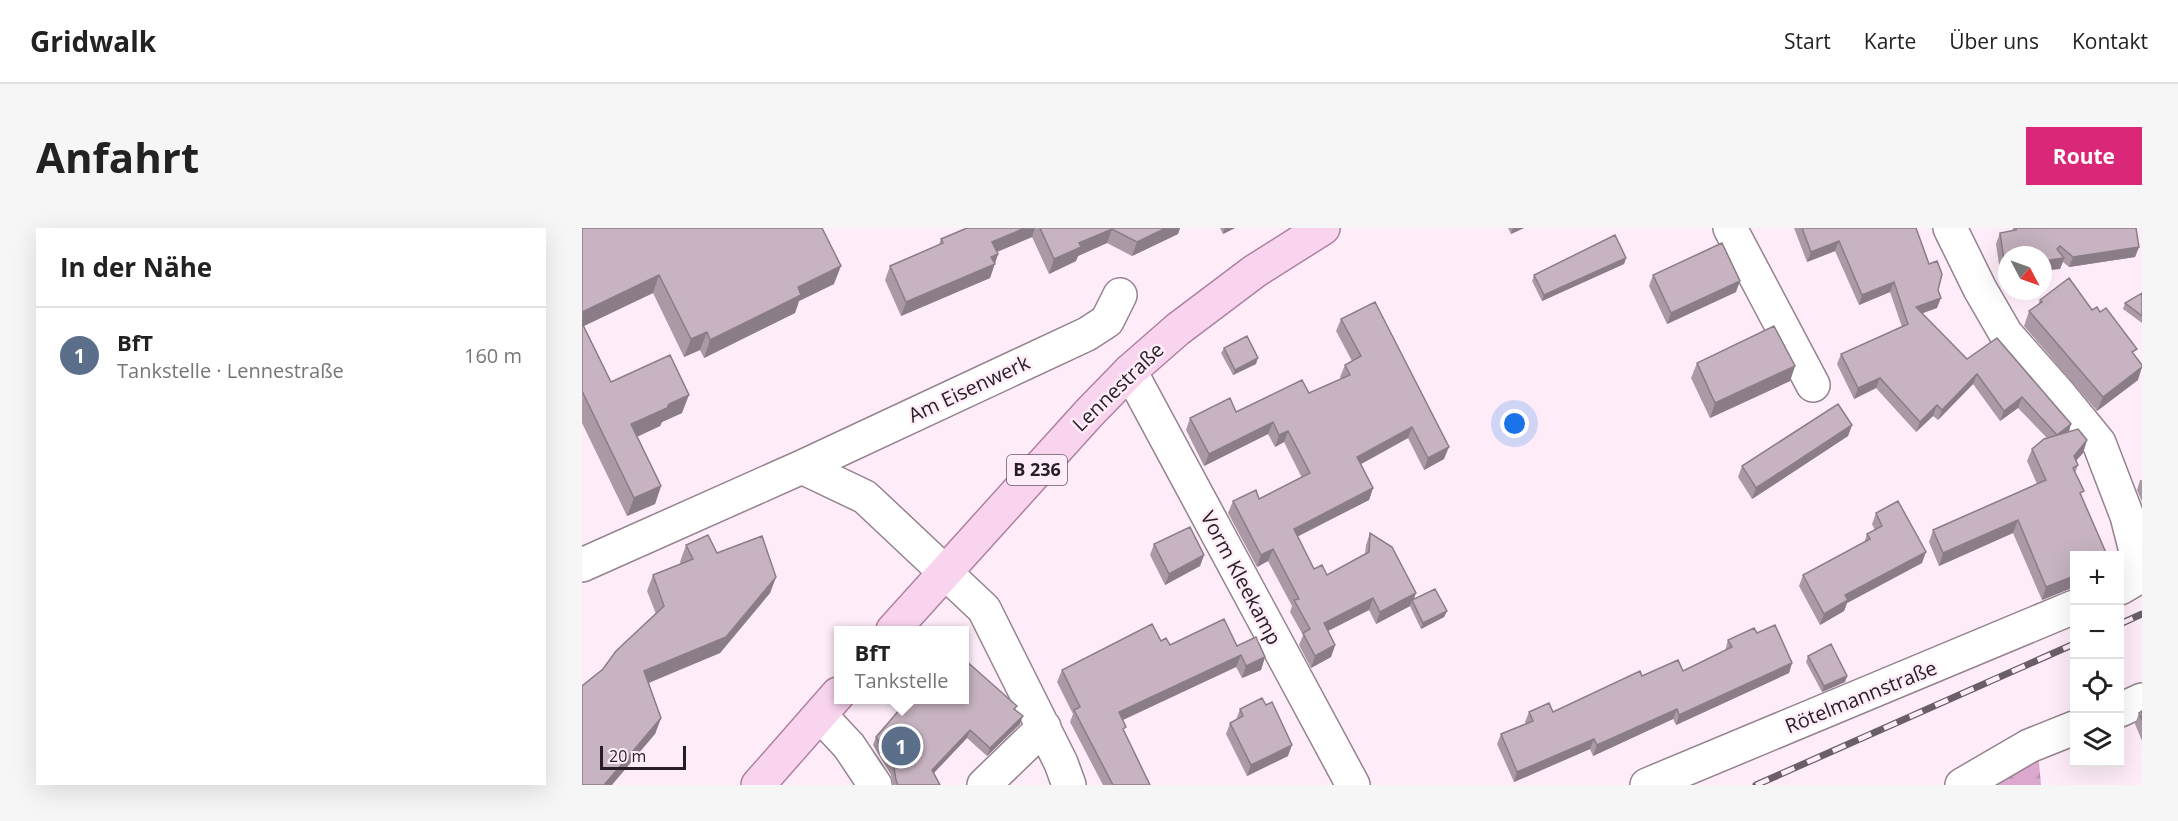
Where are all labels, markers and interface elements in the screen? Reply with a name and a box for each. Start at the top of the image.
text: Gridwalk [30,22,156,60]
text: Start [1784,27,1831,55]
text: Karte [1864,27,1916,55]
text: Über uns [1949,27,2039,55]
text: Kontakt [2072,27,2148,55]
button: Route [2026,127,2142,185]
text: Anfahrt [36,128,199,185]
north arrow [1998,246,2052,300]
text: In der Nähe [60,249,212,285]
text: BfT [117,327,153,357]
street label: Lennestraße [1066,336,1169,437]
text: 1 [74,342,85,369]
text: 160 m [464,342,522,369]
street label: Am Eisenwerk [904,348,1034,428]
text: Tankstelle · Lennestraße [117,357,344,384]
your location [1500,409,1529,438]
road number: B 236 [1007,455,1067,485]
street label: Vorm Kleekamp [1195,506,1288,649]
map controls [2070,551,2124,767]
button: + [2070,551,2124,605]
button: − [2070,605,2124,659]
popup [834,626,969,704]
text: BfT [854,637,890,667]
street label: Rötelmannstraße [1781,654,1941,739]
button: locate [2070,659,2124,713]
text: Tankstelle [854,667,949,694]
button: layers [2070,713,2124,767]
pin: 1 [882,724,920,768]
scale bar [600,743,686,770]
text: 20 m [609,745,646,767]

